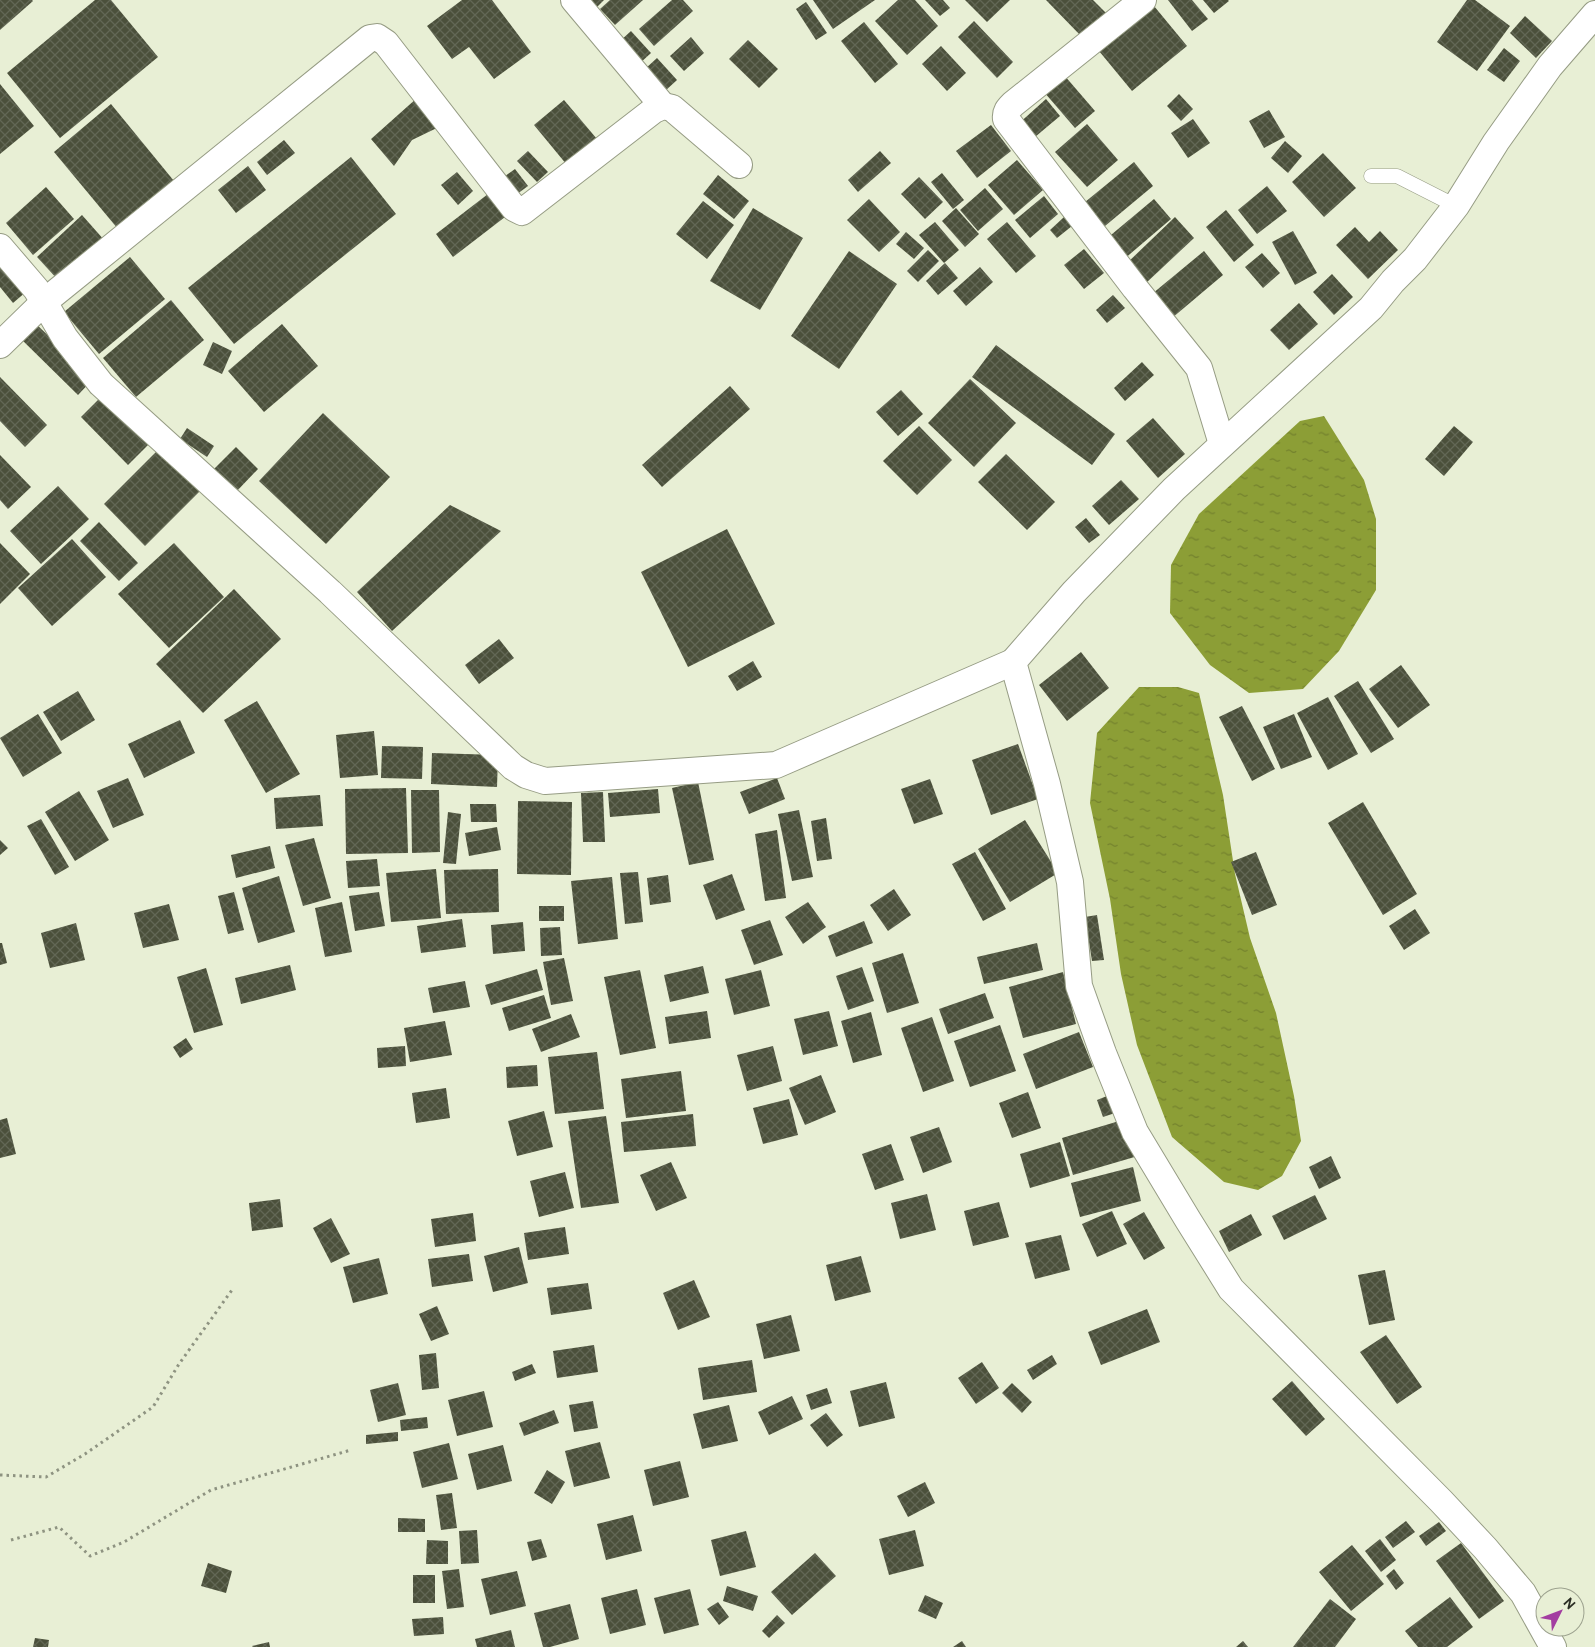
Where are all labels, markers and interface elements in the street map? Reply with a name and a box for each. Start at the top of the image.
north arrow [1535,1587,1585,1637]
text: N [1559,1595,1578,1614]

